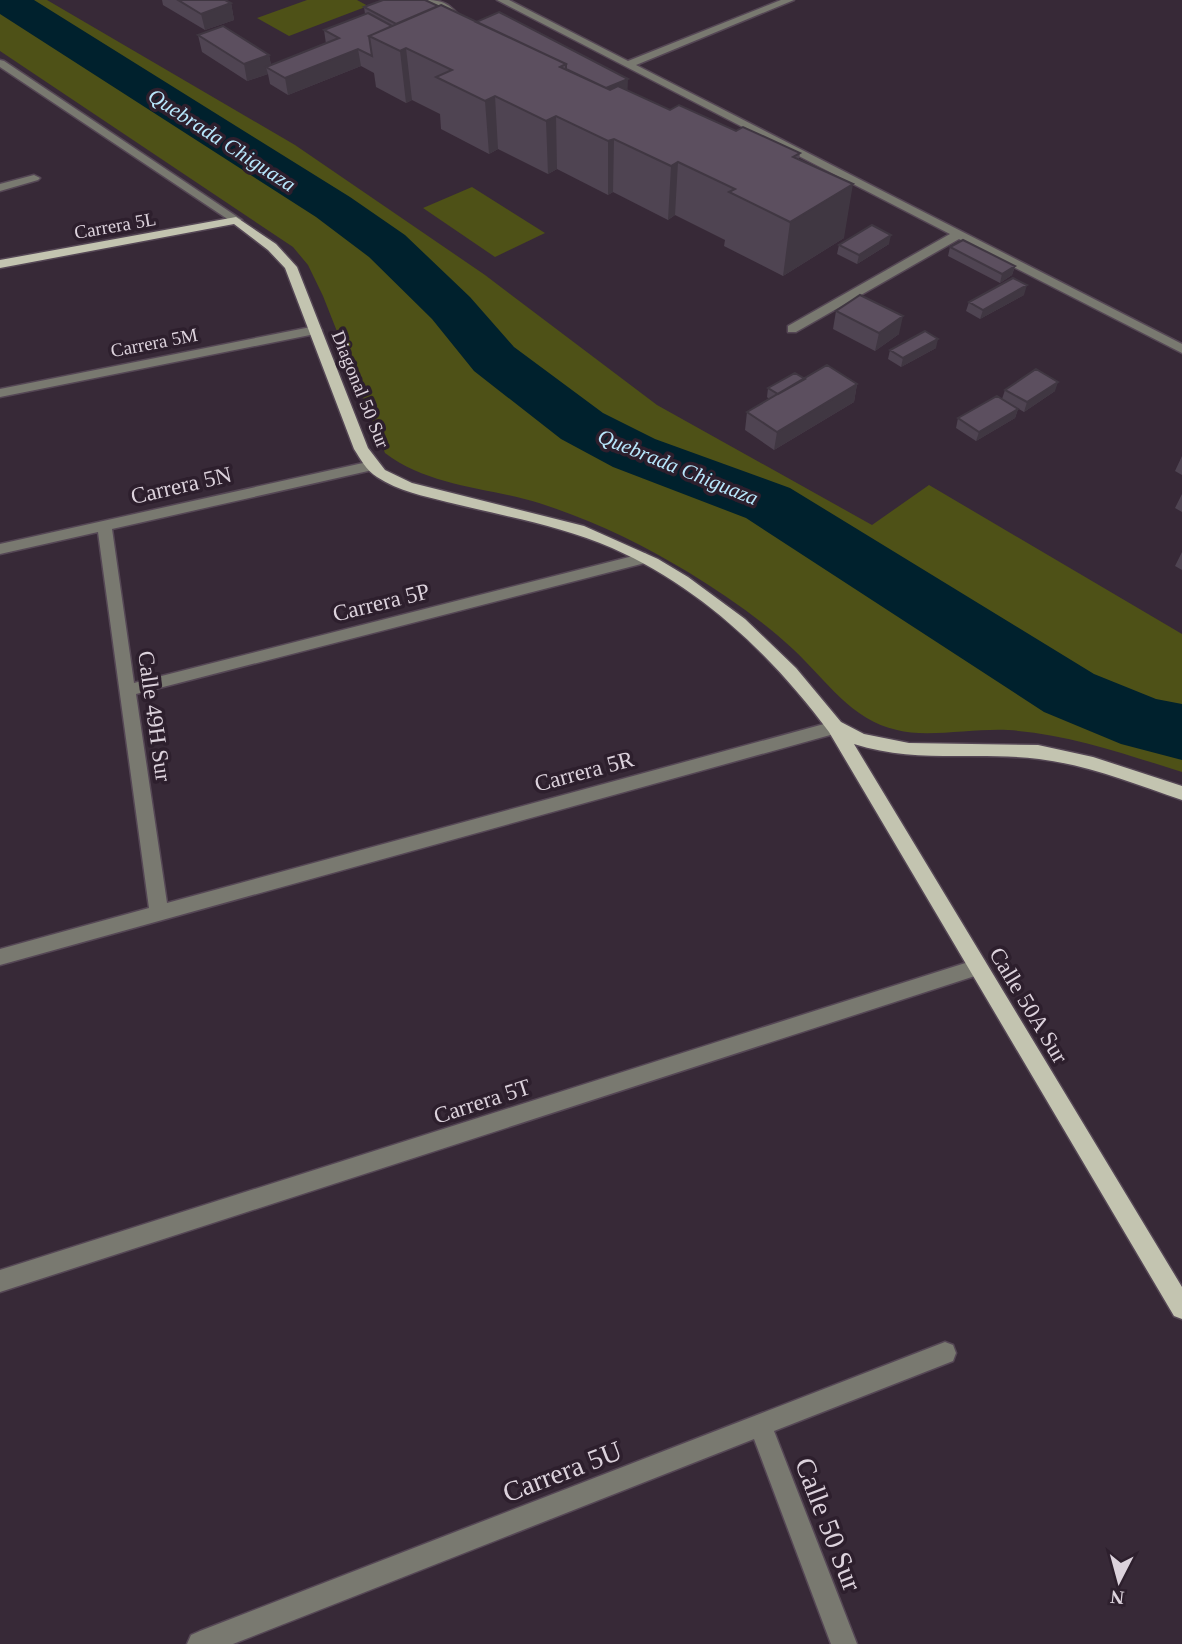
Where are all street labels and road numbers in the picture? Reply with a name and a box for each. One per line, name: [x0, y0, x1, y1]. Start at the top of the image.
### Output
street label: Carrera 5L: [72, 208, 158, 243]
street label: Carrera 5M: [109, 324, 199, 361]
street label: Diagonal 50 Sur: [327, 328, 394, 451]
street label: Carrera 5N: [128, 462, 234, 509]
street label: Carrera 5P: [330, 578, 432, 627]
street label: Calle 49H Sur: [133, 649, 176, 783]
street label: Carrera 5R: [532, 746, 637, 797]
street label: Calle 50A Sur: [984, 943, 1073, 1068]
street label: Carrera 5T: [431, 1074, 534, 1129]
street label: Carrera 5U: [498, 1435, 626, 1508]
street label: Calle 50 Sur: [789, 1453, 868, 1596]

